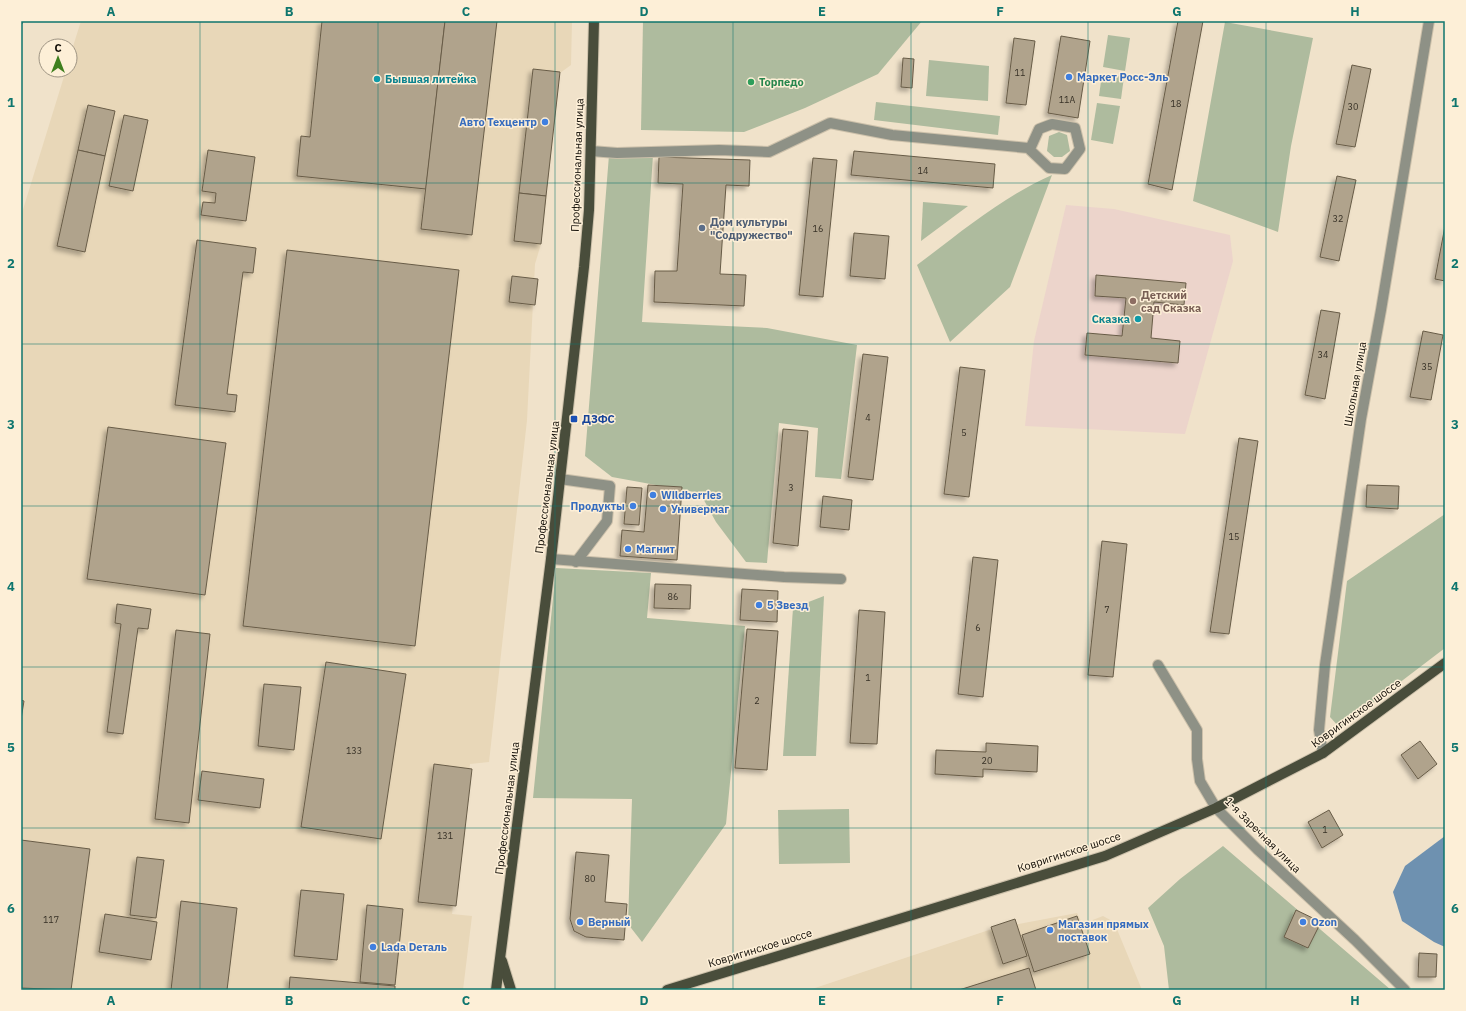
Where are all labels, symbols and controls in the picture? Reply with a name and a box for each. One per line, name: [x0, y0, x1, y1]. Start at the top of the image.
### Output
text: A: [107, 3, 116, 20]
text: B: [285, 3, 294, 20]
text: C: [462, 3, 471, 20]
text: D: [639, 3, 649, 20]
text: E: [818, 3, 826, 20]
text: F: [996, 3, 1004, 20]
text: G: [1172, 3, 1182, 20]
text: H: [1350, 3, 1360, 20]
north arrow: [38, 38, 78, 78]
text: С: [54, 41, 62, 55]
house number: 11: [1015, 67, 1025, 78]
place label: Маркет Росс-Эль: [1077, 70, 1168, 84]
place label: Бывшая литейка: [385, 72, 476, 86]
marker: Маркет Росс-Эль: [1064, 72, 1074, 82]
marker: Бывшая литейка: [372, 74, 382, 84]
place label: Торпедо: [759, 75, 804, 89]
marker: Торпедо: [746, 77, 756, 87]
text: 1: [7, 94, 15, 111]
house number: 11А: [1059, 94, 1076, 105]
text: 1: [1451, 94, 1459, 111]
street label: Профессиональная улица: [568, 98, 586, 232]
house number: 18: [1171, 98, 1181, 109]
house number: 30: [1348, 101, 1358, 112]
place label: Авто Техцентр: [459, 115, 537, 129]
marker: Авто Техцентр: [540, 117, 550, 127]
house number: 14: [918, 165, 928, 176]
house number: 32: [1333, 213, 1343, 224]
place label: Дом культуры "Содружество": [710, 215, 793, 242]
marker: Дом культуры "Содружество": [697, 223, 707, 233]
house number: 16: [813, 223, 823, 234]
text: 2: [7, 255, 15, 272]
text: 2: [1451, 255, 1459, 272]
place label: Детский сад Сказка: [1141, 288, 1201, 315]
marker: Детский сад Сказка: [1128, 296, 1138, 306]
place label: Сказка: [1092, 312, 1130, 326]
marker: Сказка: [1133, 314, 1143, 324]
street label: Школьная улица: [1341, 340, 1369, 427]
house number: 34: [1318, 349, 1328, 360]
house number: 35: [1422, 361, 1432, 372]
place label: ДЗФС: [582, 412, 615, 426]
house number: 4: [865, 412, 871, 423]
marker: ДЗФС: [569, 414, 579, 424]
text: 3: [7, 416, 15, 433]
text: 3: [1451, 416, 1459, 433]
street label: Профессиональная улица: [532, 420, 562, 554]
house number: 5: [961, 427, 967, 438]
house number: 3: [788, 482, 794, 493]
place label: Wildberries: [661, 488, 722, 502]
marker: Wildberries: [648, 490, 658, 500]
place label: Продукты: [571, 499, 625, 513]
marker: Продукты: [628, 501, 638, 511]
place label: Универмаг: [671, 502, 729, 516]
marker: Универмаг: [658, 504, 668, 514]
house number: 15: [1229, 531, 1239, 542]
place label: Магнит: [636, 542, 676, 556]
marker: Магнит: [623, 544, 633, 554]
text: 4: [7, 578, 15, 595]
text: 4: [1451, 578, 1459, 595]
house number: 86: [668, 591, 678, 602]
place label: 5 Звезд: [767, 598, 809, 612]
marker: 5 Звезд: [754, 600, 764, 610]
house number: 7: [1104, 604, 1110, 615]
house number: 6: [975, 622, 981, 633]
house number: 1: [865, 672, 871, 683]
street label: Ковригинское шоссе: [1308, 676, 1404, 750]
house number: 2: [754, 695, 760, 706]
text: 5: [7, 739, 15, 756]
text: 5: [1451, 739, 1459, 756]
street label: Профессиональная улица: [492, 741, 522, 875]
house number: 133: [346, 745, 362, 756]
house number: 20: [982, 755, 992, 766]
street label: 1-я Заречная улица: [1222, 794, 1304, 876]
house number: 1: [1322, 824, 1328, 835]
street label: Ковригинское шоссе: [1015, 829, 1123, 875]
house number: 131: [437, 830, 453, 841]
house number: 80: [585, 873, 595, 884]
text: 6: [7, 900, 15, 917]
text: 6: [1451, 900, 1459, 917]
house number: 117: [43, 914, 59, 925]
place label: Верный: [588, 915, 631, 929]
place label: Ozon: [1311, 915, 1337, 929]
marker: Верный: [575, 917, 585, 927]
place label: Магазин прямых поставок: [1058, 917, 1149, 944]
marker: Ozon: [1298, 917, 1308, 927]
marker: Магазин прямых поставок: [1045, 925, 1055, 935]
street label: Ковригинское шоссе: [706, 926, 814, 970]
place label: Lada Dеталь: [381, 940, 447, 954]
marker: Lada Dеталь: [368, 942, 378, 952]
text: A: [107, 992, 116, 1009]
text: B: [285, 992, 294, 1009]
text: C: [462, 992, 471, 1009]
text: D: [639, 992, 649, 1009]
text: E: [818, 992, 826, 1009]
text: F: [996, 992, 1004, 1009]
text: G: [1172, 992, 1182, 1009]
text: H: [1350, 992, 1360, 1009]

